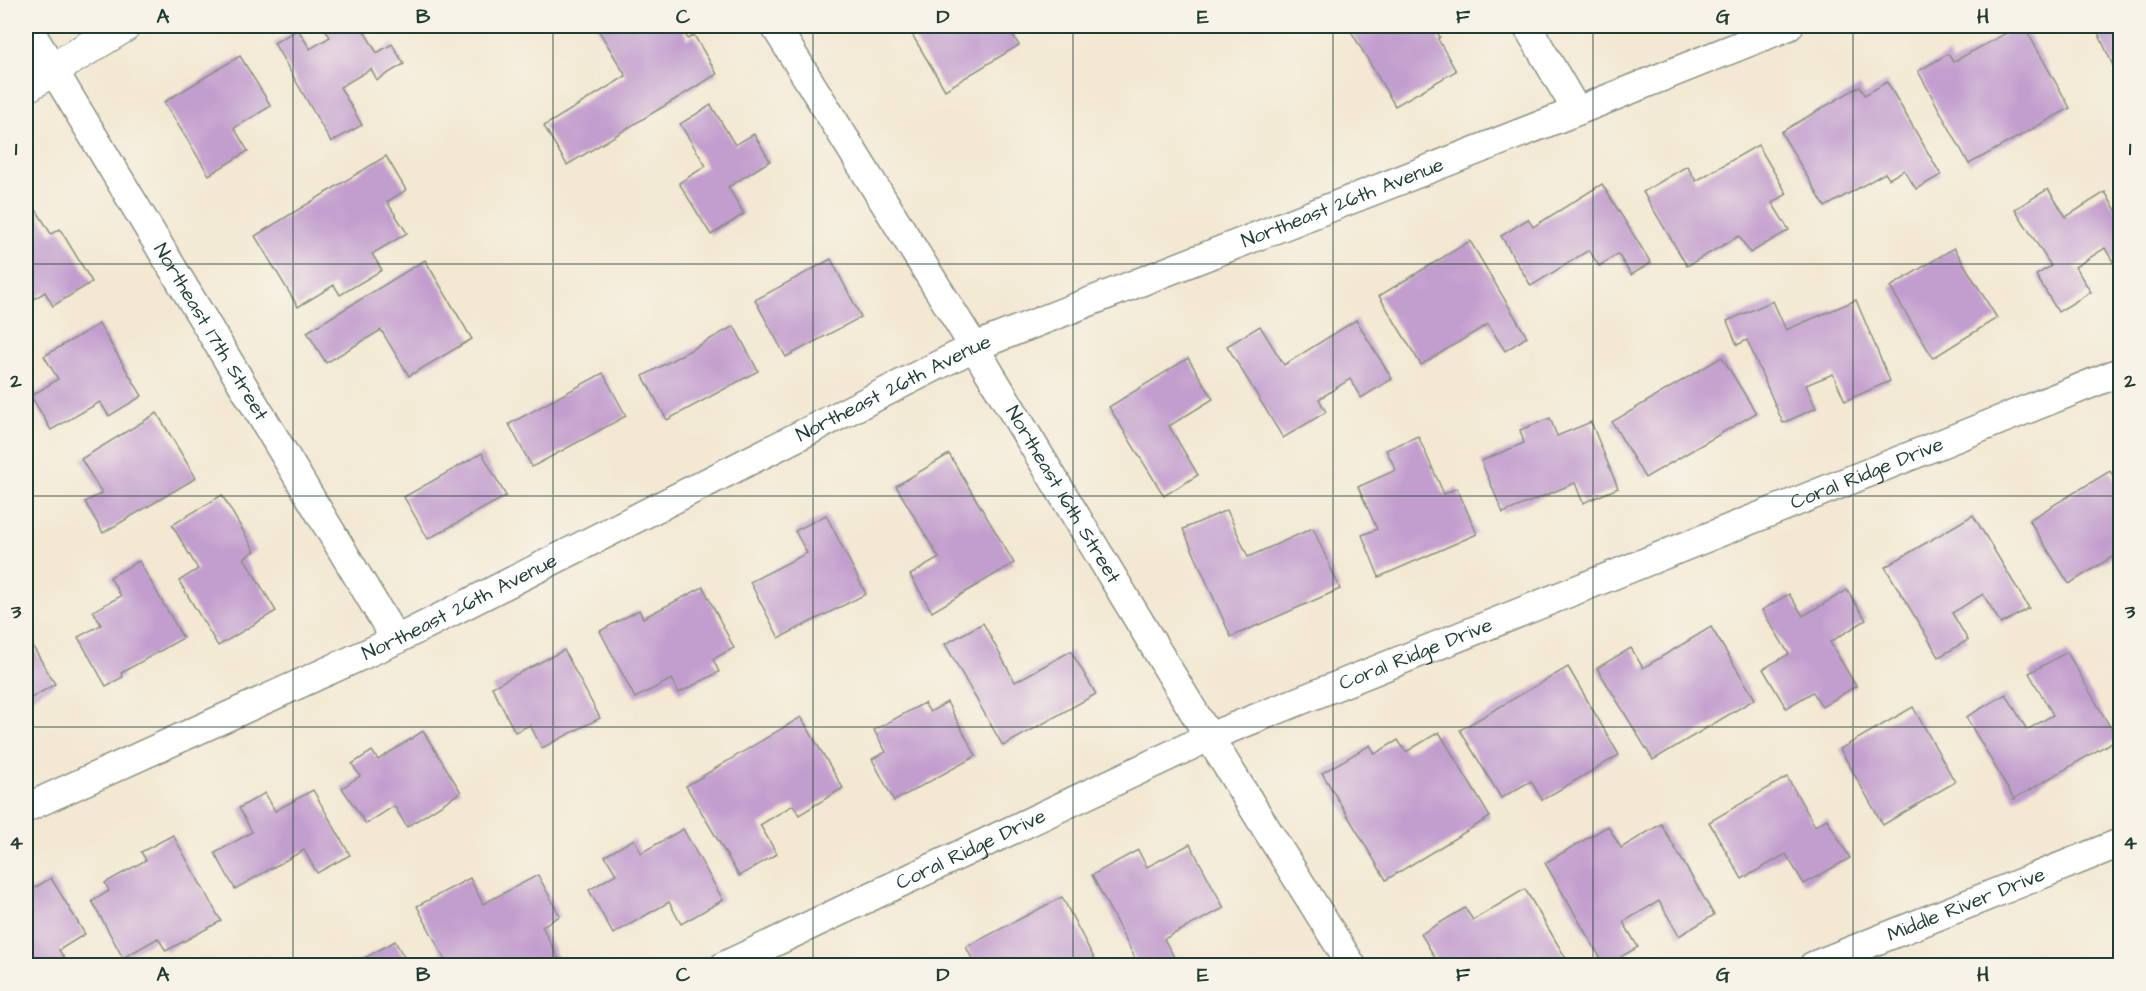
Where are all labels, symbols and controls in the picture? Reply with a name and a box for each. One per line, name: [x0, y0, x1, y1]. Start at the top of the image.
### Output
text: A: [157, 3, 170, 31]
text: B: [416, 3, 431, 31]
text: C: [676, 3, 691, 31]
text: D: [937, 3, 950, 31]
text: E: [1197, 3, 1209, 31]
text: F: [1456, 3, 1471, 31]
text: G: [1716, 3, 1730, 31]
text: H: [1977, 3, 1989, 31]
text: 1: [15, 135, 18, 163]
text: 1: [2129, 135, 2132, 163]
street label: Northeast 26th Avenue: [1237, 151, 1448, 255]
street label: Northeast 17th Street: [147, 238, 275, 426]
street label: Northeast 26th Avenue: [791, 328, 995, 449]
text: 2: [9, 367, 22, 395]
text: 2: [2123, 367, 2136, 395]
street label: Northeast 16th Street: [999, 400, 1127, 589]
street label: Coral Ridge Drive: [1786, 430, 1948, 517]
street label: Northeast 26th Avenue: [358, 546, 562, 668]
text: 3: [10, 598, 22, 626]
text: 3: [2124, 598, 2136, 626]
street label: Coral Ridge Drive: [1335, 611, 1497, 697]
street label: Coral Ridge Drive: [891, 802, 1051, 897]
text: 4: [9, 829, 23, 857]
text: 4: [2123, 829, 2137, 857]
street label: Middle River Drive: [1883, 860, 2049, 949]
text: A: [157, 961, 170, 989]
text: B: [416, 961, 431, 989]
text: C: [676, 961, 691, 989]
text: D: [937, 961, 950, 989]
text: E: [1197, 961, 1209, 989]
text: F: [1456, 961, 1471, 989]
text: G: [1716, 961, 1730, 989]
text: H: [1977, 961, 1989, 989]

